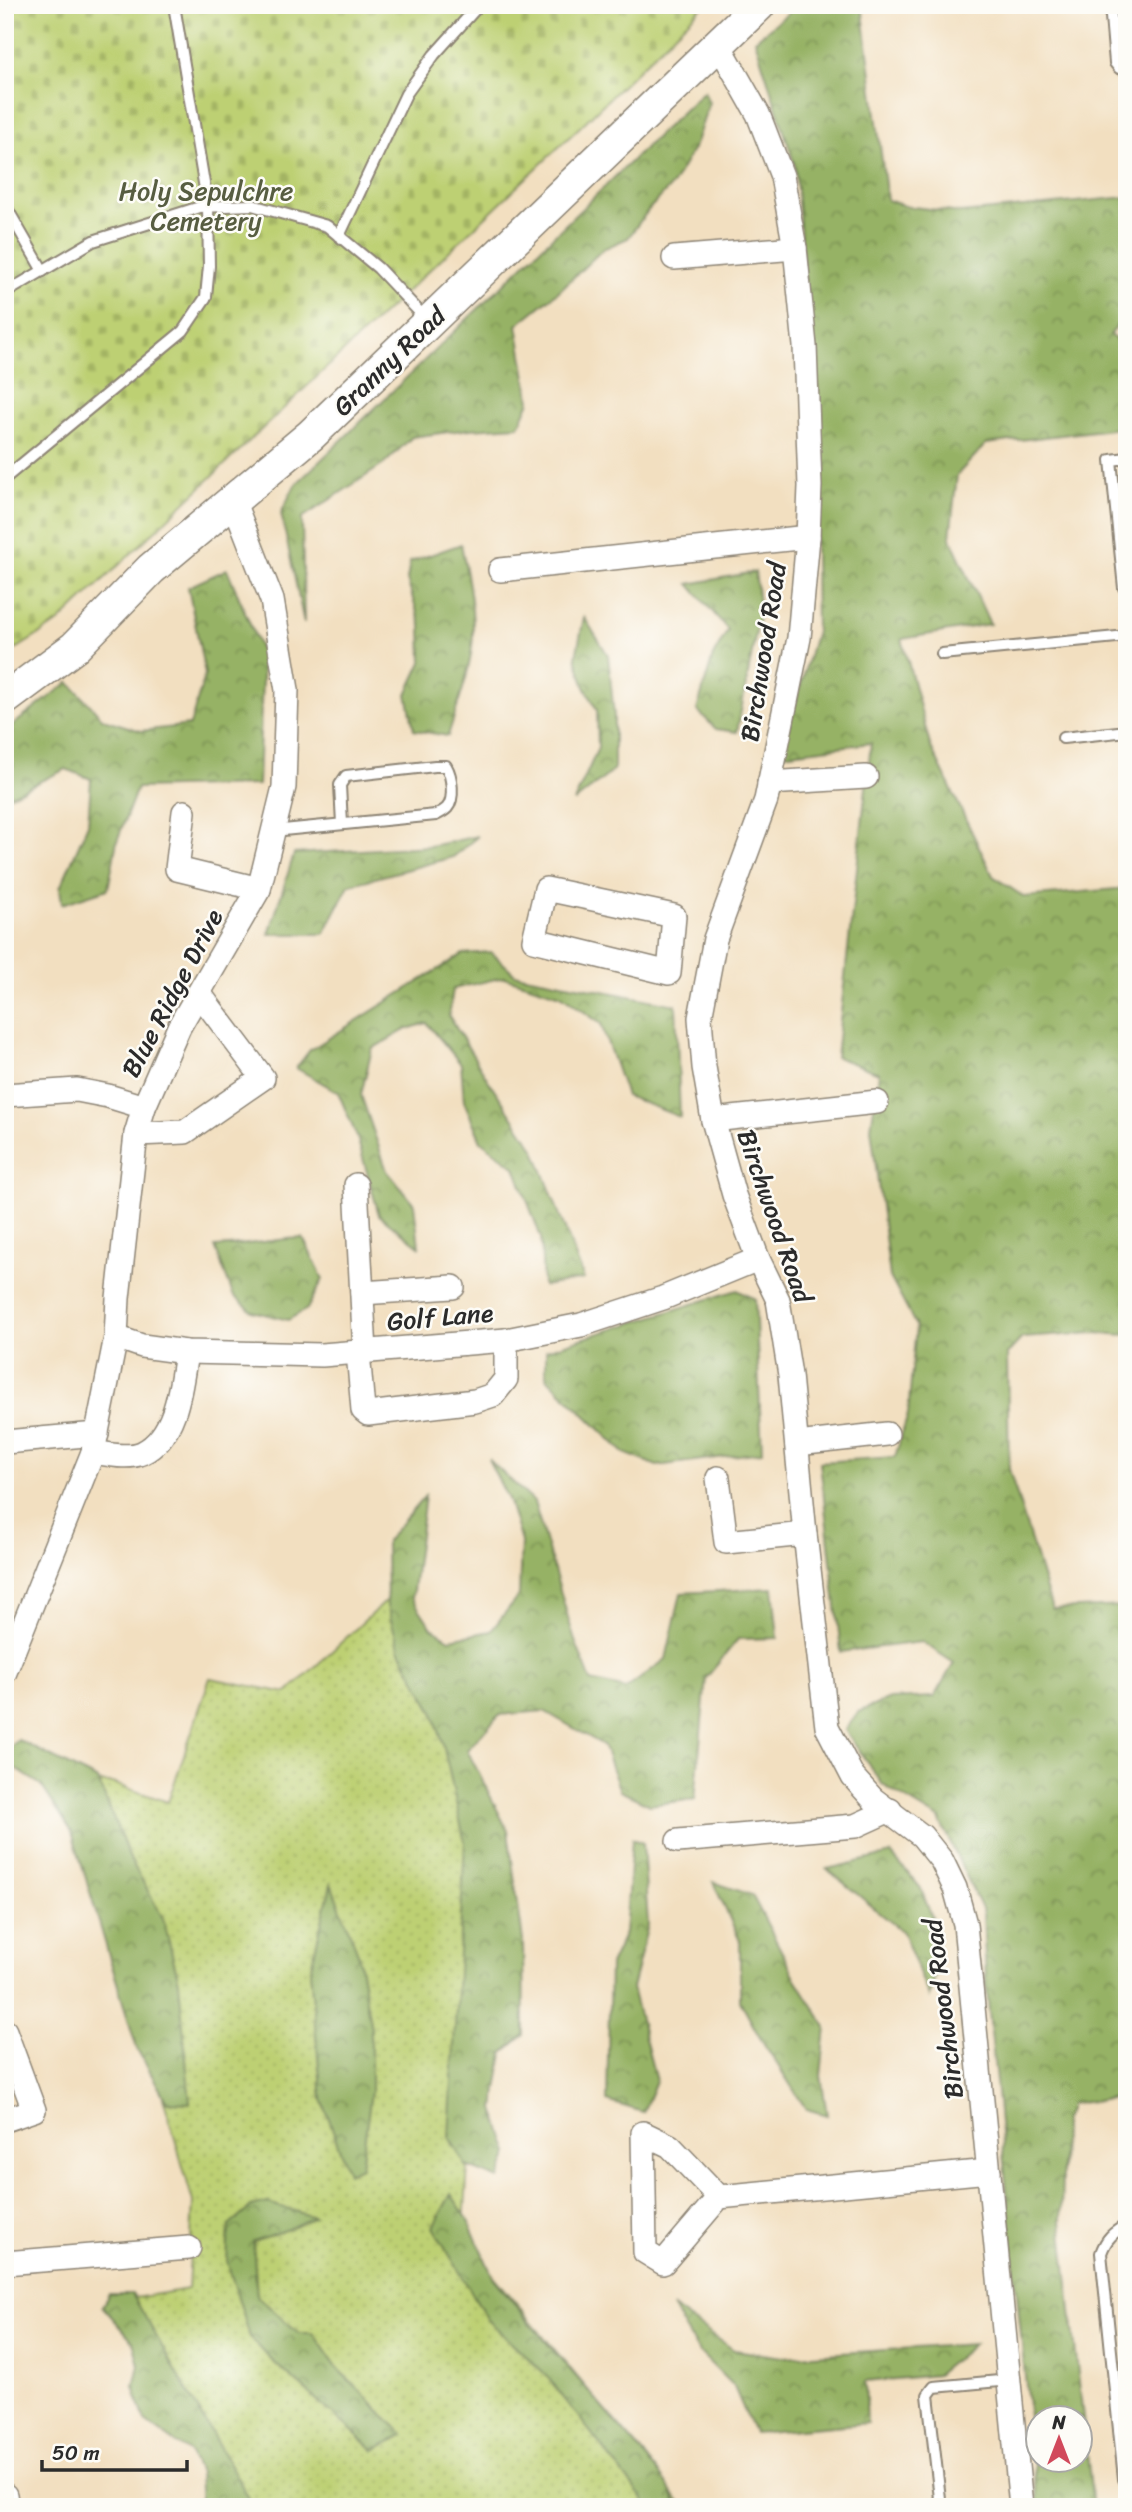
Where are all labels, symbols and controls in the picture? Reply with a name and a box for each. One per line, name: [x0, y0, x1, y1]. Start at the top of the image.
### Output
park label: Holy Sepulchre Cemetery: [119, 168, 293, 244]
street label: Granny Road: [321, 293, 458, 428]
street label: Birchwood Road: [726, 557, 800, 745]
street label: Blue Ridge Drive: [108, 900, 236, 1086]
street label: Birchwood Road: [724, 1123, 827, 1311]
street label: Golf Lane: [385, 1289, 496, 1345]
street label: Birchwood Road: [909, 1914, 977, 2102]
north arrow: [1024, 2404, 1094, 2474]
text: N: [1051, 2406, 1066, 2439]
scale bar: [42, 2428, 187, 2472]
text: 50 m: [52, 2434, 100, 2472]

